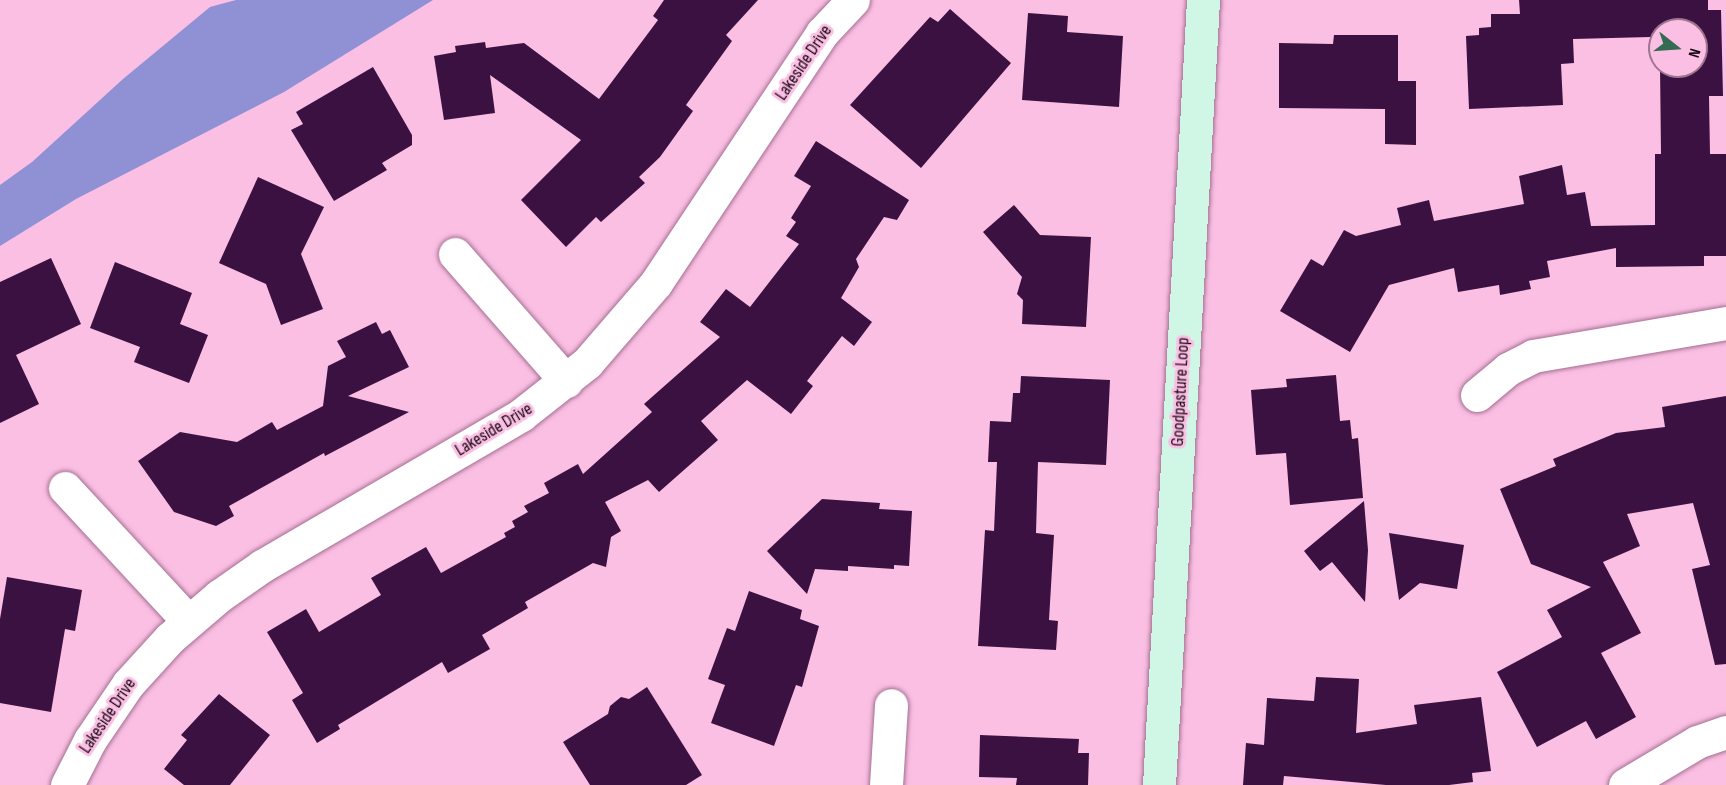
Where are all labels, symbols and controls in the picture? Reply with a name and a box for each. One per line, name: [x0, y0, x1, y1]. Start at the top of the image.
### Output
north arrow: [1648, 18, 1708, 78]
street label: Lakeside Drive: [771, 21, 837, 105]
text: N: [1683, 46, 1704, 60]
street label: Goodpasture Loop: [1167, 337, 1195, 447]
street label: Lakeside Drive: [451, 399, 537, 461]
street label: Lakeside Drive: [75, 674, 141, 758]

